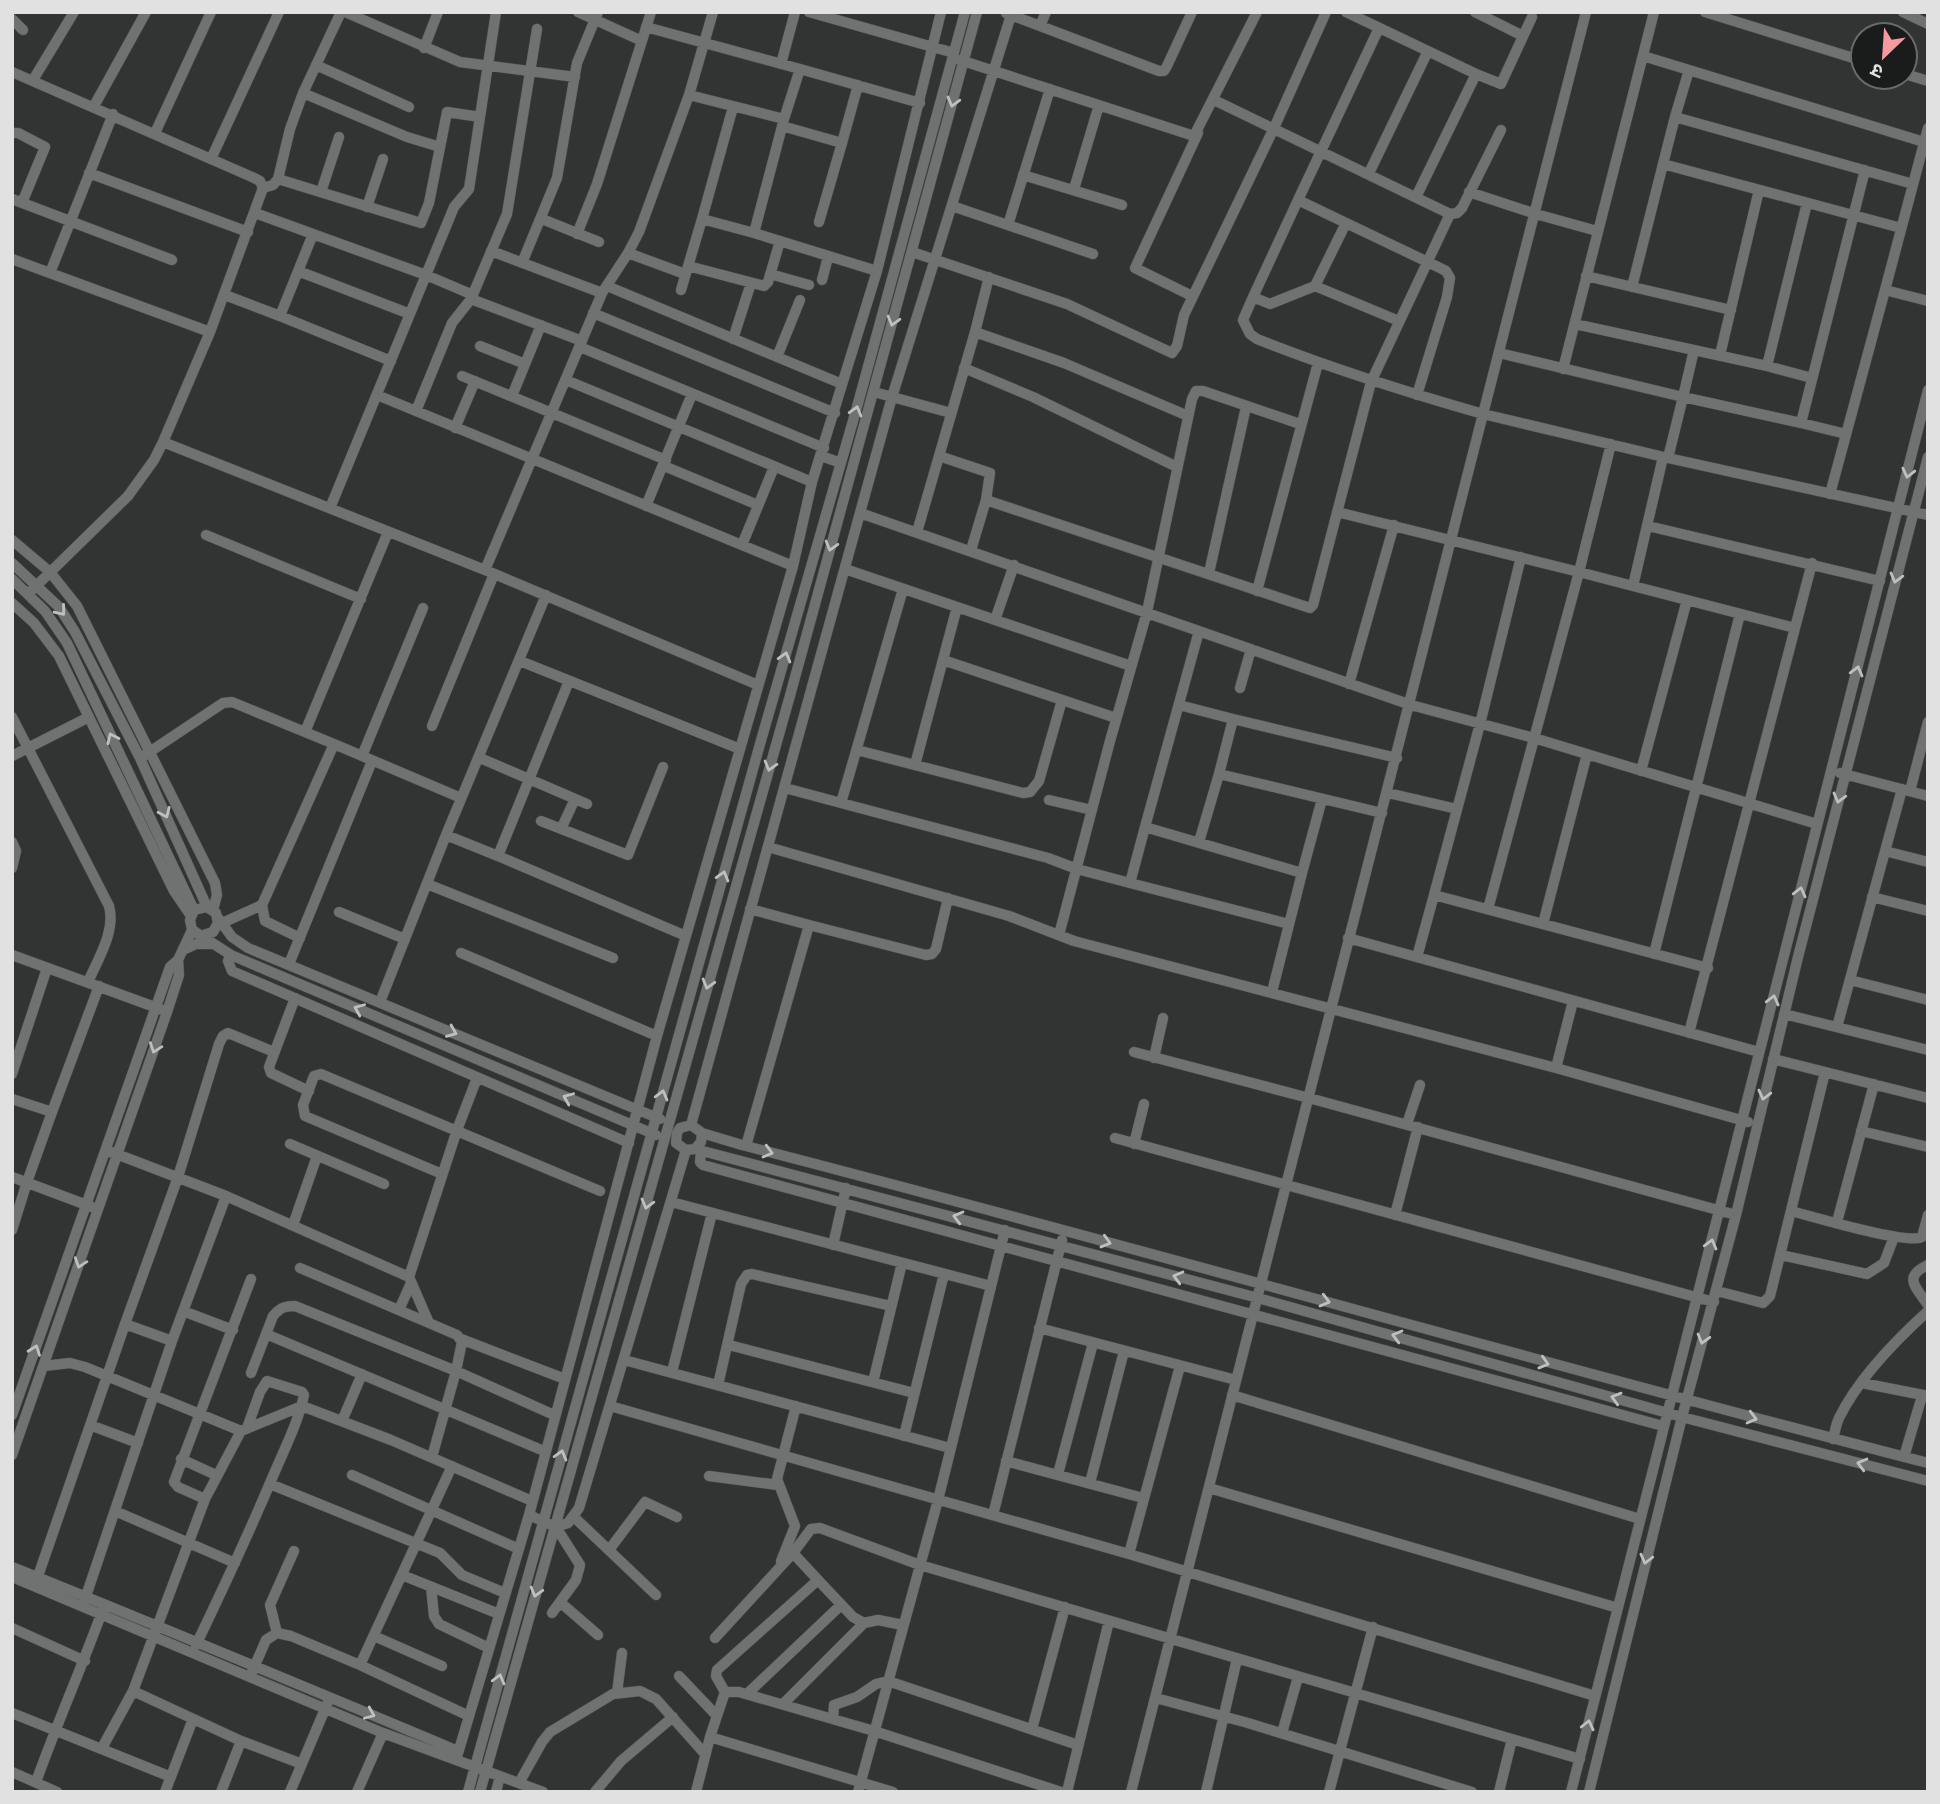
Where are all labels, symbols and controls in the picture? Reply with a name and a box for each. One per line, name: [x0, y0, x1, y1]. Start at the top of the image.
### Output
north arrow: [1849, 21, 1919, 91]
text: उ: [1865, 57, 1887, 86]
one-way arrow: [947, 96, 961, 108]
one-way arrow: [887, 315, 901, 327]
one-way arrow: [847, 406, 862, 418]
one-way arrow: [1901, 467, 1916, 479]
one-way arrow: [825, 540, 839, 552]
one-way arrow: [1890, 572, 1904, 584]
one-way arrow: [53, 603, 65, 616]
one-way arrow: [777, 651, 792, 663]
one-way arrow: [1849, 666, 1863, 678]
one-way arrow: [106, 733, 120, 745]
one-way arrow: [763, 759, 778, 771]
one-way arrow: [1833, 792, 1847, 804]
one-way arrow: [157, 806, 171, 818]
one-way arrow: [715, 870, 730, 882]
one-way arrow: [1792, 886, 1806, 898]
one-way arrow: [701, 978, 716, 990]
one-way arrow: [1765, 994, 1779, 1006]
one-way arrow: [354, 1003, 366, 1017]
one-way arrow: [446, 1024, 458, 1038]
one-way arrow: [149, 1042, 163, 1054]
one-way arrow: [1758, 1088, 1772, 1100]
one-way arrow: [654, 1089, 668, 1101]
one-way arrow: [563, 1092, 575, 1106]
one-way arrow: [761, 1143, 773, 1158]
one-way arrow: [641, 1197, 655, 1209]
one-way arrow: [952, 1211, 964, 1226]
one-way arrow: [1099, 1234, 1111, 1249]
one-way arrow: [1703, 1238, 1717, 1250]
one-way arrow: [74, 1257, 88, 1269]
one-way arrow: [1172, 1270, 1184, 1285]
one-way arrow: [1319, 1293, 1331, 1308]
one-way arrow: [1391, 1330, 1403, 1345]
one-way arrow: [1697, 1333, 1712, 1345]
one-way arrow: [27, 1345, 41, 1357]
one-way arrow: [1538, 1354, 1550, 1369]
one-way arrow: [1611, 1391, 1623, 1406]
one-way arrow: [1746, 1410, 1758, 1424]
one-way arrow: [553, 1450, 568, 1462]
one-way arrow: [1856, 1458, 1868, 1472]
one-way arrow: [1640, 1553, 1654, 1565]
one-way arrow: [529, 1586, 544, 1598]
one-way arrow: [491, 1673, 505, 1685]
one-way arrow: [363, 1706, 375, 1720]
one-way arrow: [1579, 1720, 1594, 1732]

